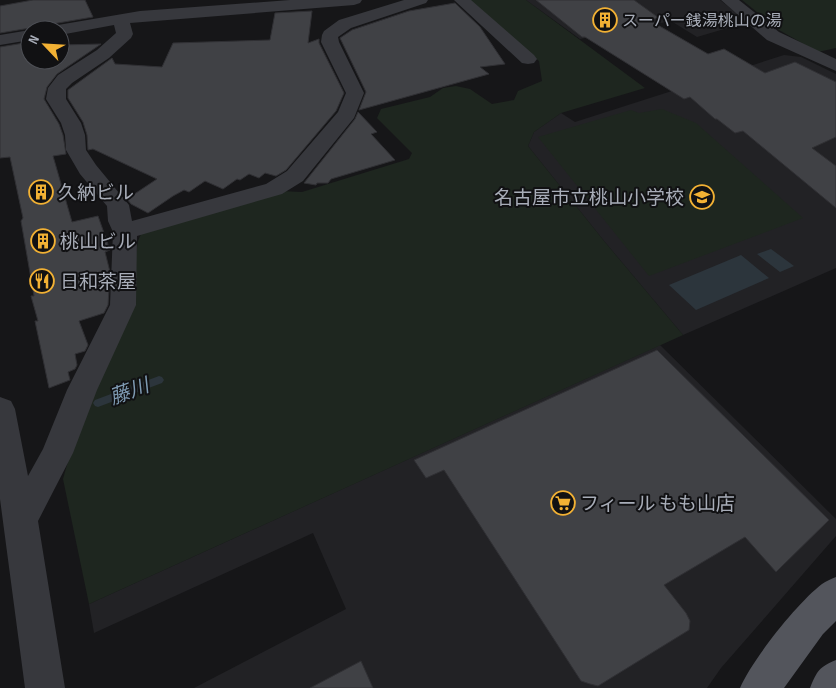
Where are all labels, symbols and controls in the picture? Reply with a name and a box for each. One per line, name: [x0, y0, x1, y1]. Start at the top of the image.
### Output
building icon: スーパー銭湯桃山の湯: [592, 7, 618, 33]
place label: スーパー銭湯桃山の湯: [622, 12, 782, 31]
north arrow: [20, 20, 70, 70]
text: N: [24, 33, 43, 47]
building icon: 久納ビル: [28, 179, 54, 205]
place label: 久納ビル: [58, 182, 134, 205]
school or university icon: 名古屋市立桃山小学校: [689, 184, 715, 210]
place label: 名古屋市立桃山小学校: [494, 187, 684, 210]
building icon: 桃山ビル: [30, 228, 56, 254]
place label: 桃山ビル: [60, 231, 136, 254]
restaurant icon: 日和茶屋: [29, 268, 55, 294]
place label: 日和茶屋: [60, 271, 136, 294]
water label: 藤川: [106, 373, 154, 410]
supermarket icon: フィール もも山店: [550, 490, 576, 516]
place label: フィール もも山店: [580, 493, 735, 516]

